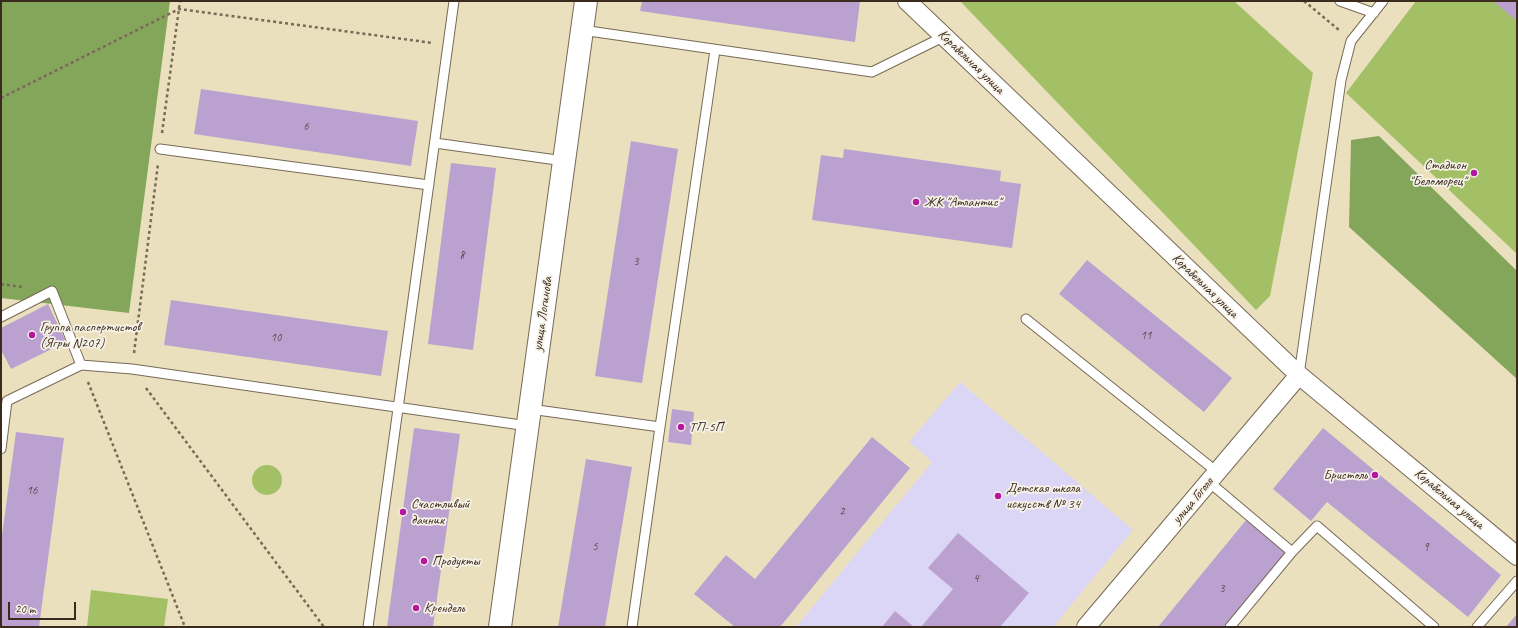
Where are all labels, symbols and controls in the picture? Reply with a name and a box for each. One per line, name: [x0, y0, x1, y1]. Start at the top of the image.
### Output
street label: Корабельная улица: [934, 26, 1008, 98]
house number: 6: [303, 120, 309, 134]
place label: Стадион "Беломорец": [1409, 157, 1466, 190]
marker: Стадион "Беломорец": [1469, 168, 1479, 178]
place label: ЖК "Атлантис": [924, 194, 1001, 210]
marker: ЖК "Атлантис": [911, 197, 921, 207]
house number: 8: [459, 249, 465, 263]
street label: Корабельная улица: [1168, 250, 1242, 322]
house number: 3: [633, 255, 639, 269]
street label: улица Логинова: [529, 276, 557, 352]
place label: Группа паспортистов (Ягры N207): [40, 319, 140, 352]
house number: 11: [1141, 329, 1151, 343]
marker: Группа паспортистов (Ягры N207): [27, 330, 37, 340]
house number: 10: [271, 331, 281, 345]
place label: ТП-5П: [689, 419, 723, 435]
marker: ТП-5П: [676, 422, 686, 432]
street label: Корабельная улица: [1411, 465, 1487, 533]
place label: Бристоль: [1323, 467, 1367, 483]
marker: Бристоль: [1370, 470, 1380, 480]
street label: улица Гоголя: [1169, 474, 1217, 528]
place label: Детская школа искусств № 34: [1006, 480, 1080, 512]
house number: 16: [27, 484, 37, 498]
marker: Детская школа искусств № 34: [993, 491, 1003, 501]
place label: Счастливый дачник: [411, 496, 470, 528]
house number: 2: [839, 505, 845, 519]
marker: Счастливый дачник: [398, 507, 408, 517]
house number: 5: [592, 540, 598, 554]
house number: 9: [1423, 541, 1429, 555]
place label: Продукты: [432, 553, 480, 569]
marker: Продукты: [419, 556, 429, 566]
house number: 4: [973, 572, 979, 586]
house number: 3: [1219, 582, 1225, 596]
scale bar: [10, 594, 78, 620]
place label: Крендель: [424, 600, 464, 616]
text: 20 m: [15, 601, 35, 617]
marker: Крендель: [411, 603, 421, 613]

